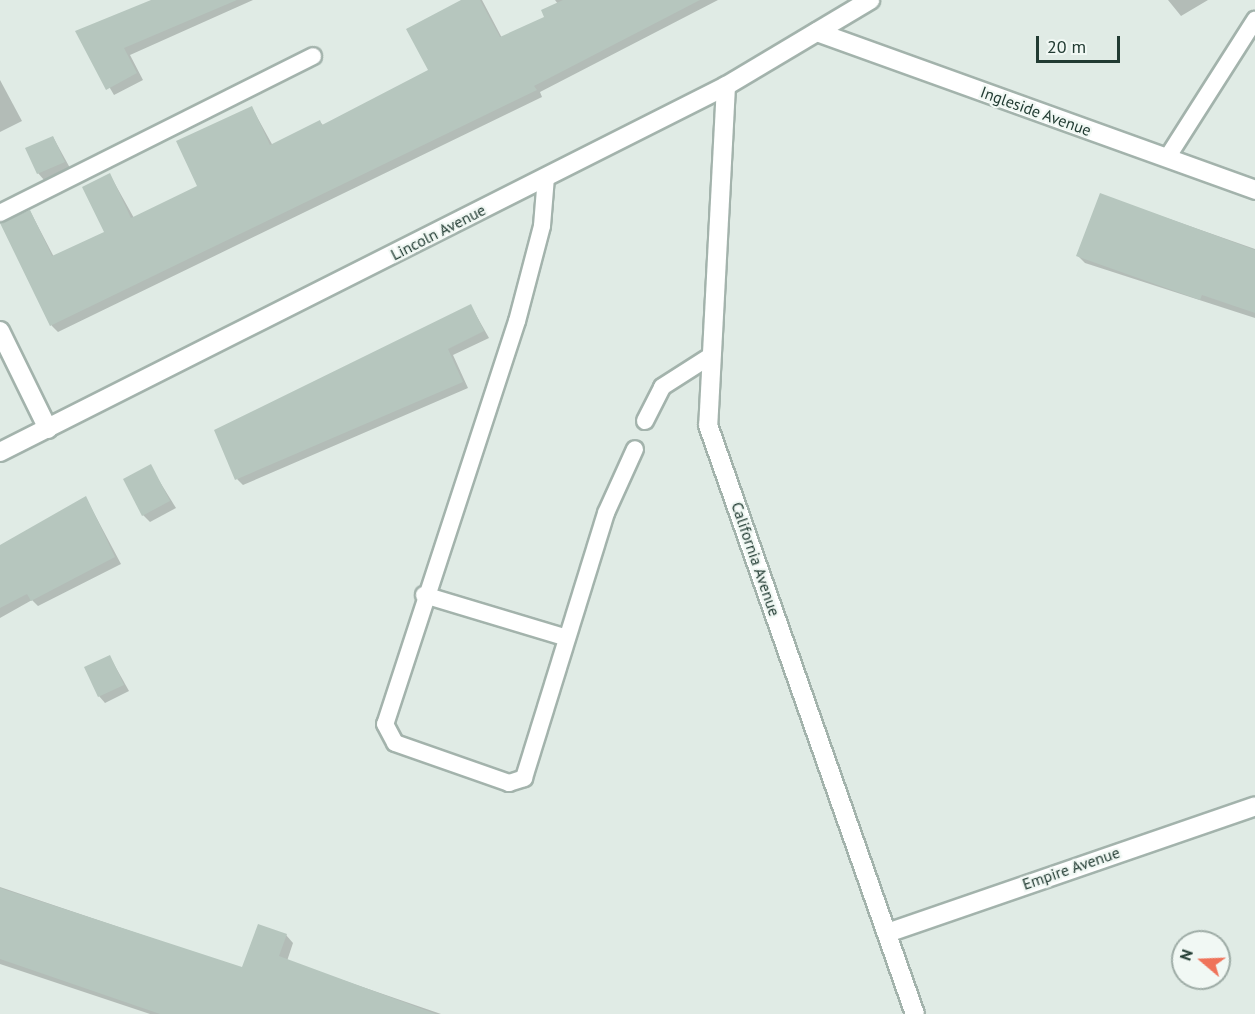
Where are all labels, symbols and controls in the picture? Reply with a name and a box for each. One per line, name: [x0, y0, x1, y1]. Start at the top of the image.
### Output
scale bar: [1039, 24, 1123, 62]
text: 20 m: [1047, 35, 1086, 58]
street label: Ingleside Avenue: [978, 82, 1094, 140]
street label: Lincoln Avenue: [387, 200, 489, 264]
street label: California Avenue: [727, 499, 785, 619]
street label: Empire Avenue: [1020, 842, 1122, 894]
north arrow: [1171, 930, 1231, 990]
text: N: [1175, 947, 1197, 963]

